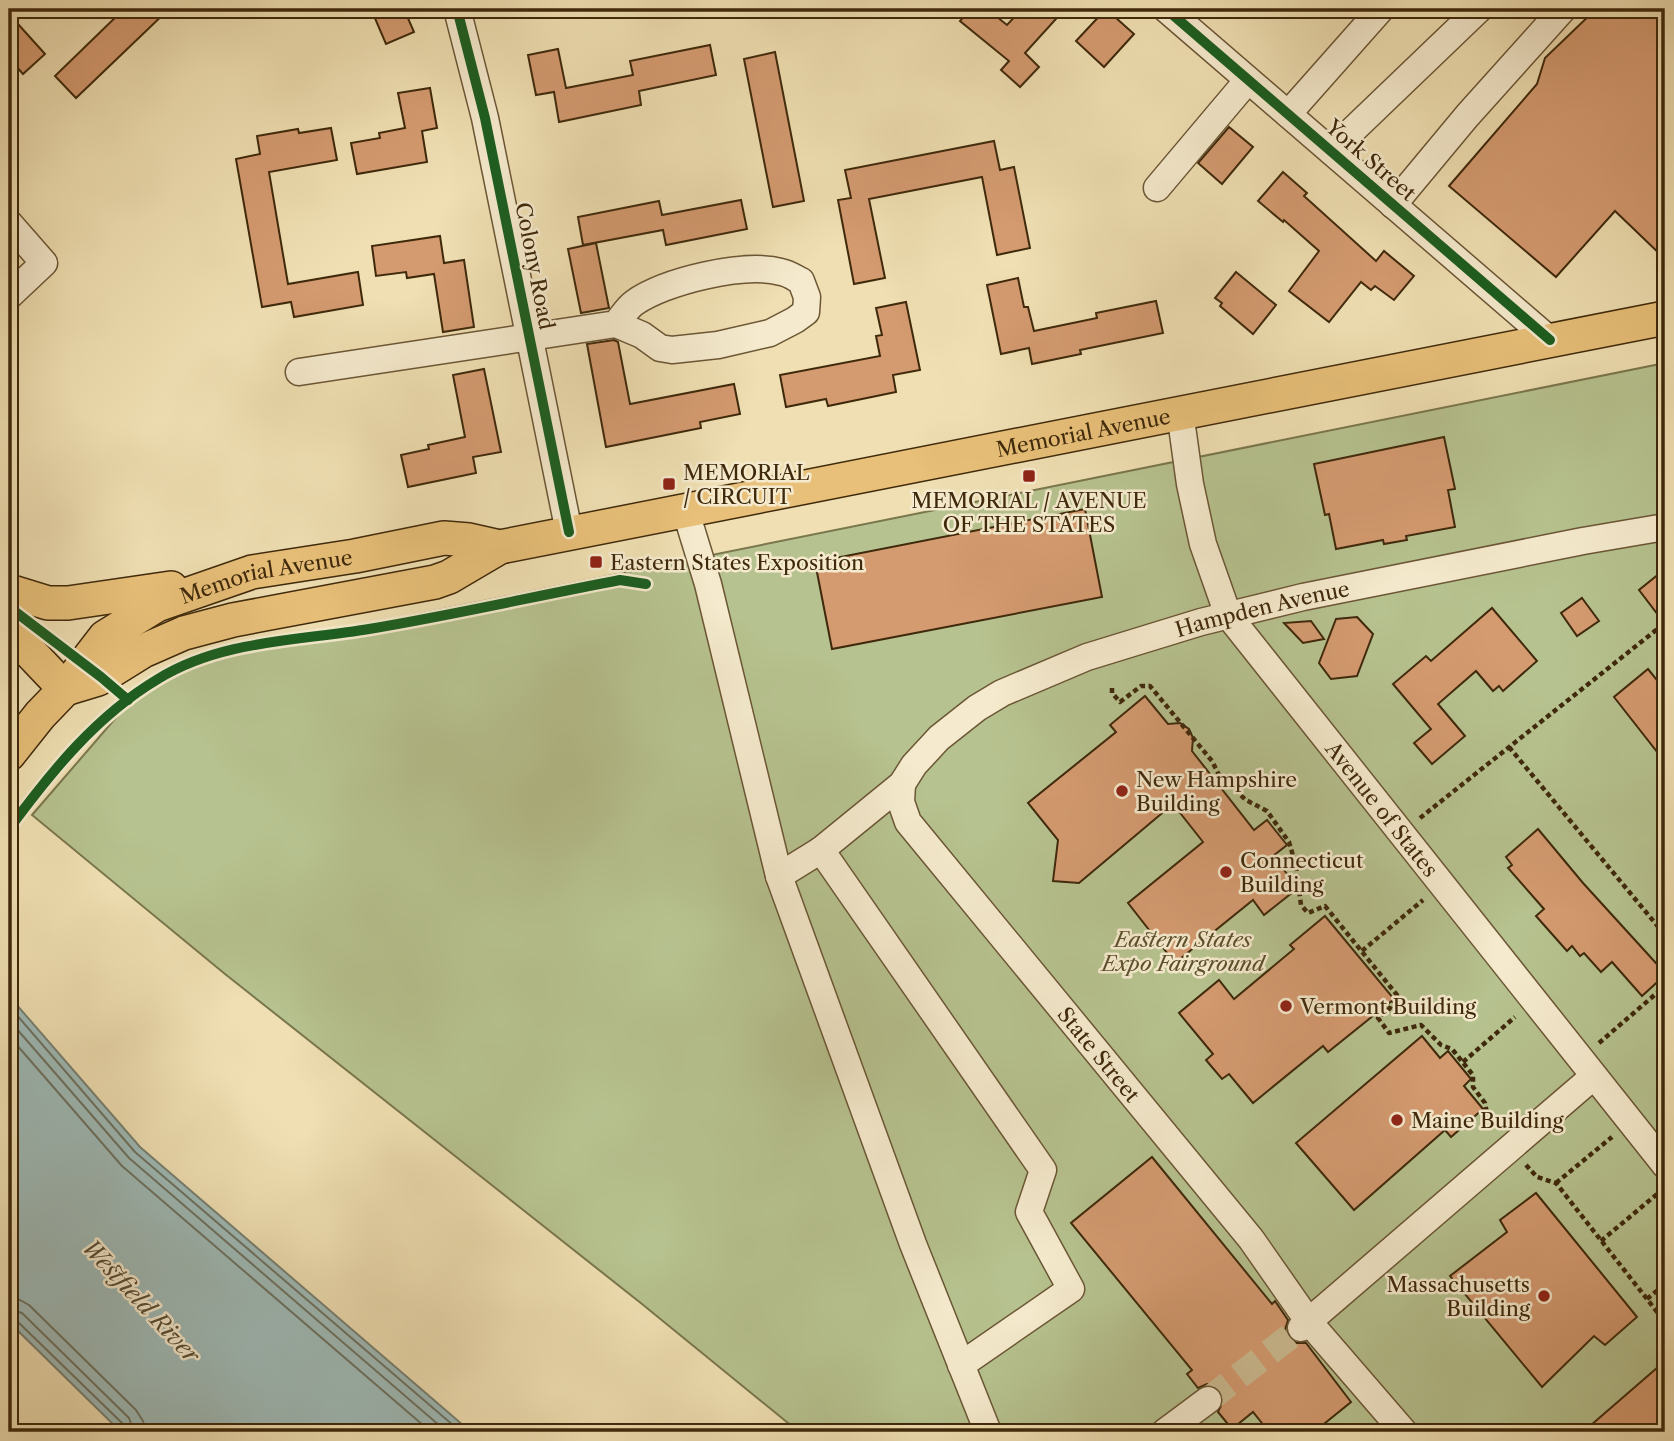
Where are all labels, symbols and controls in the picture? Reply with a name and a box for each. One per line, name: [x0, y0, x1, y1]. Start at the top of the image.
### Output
street label: York Street: [1320, 113, 1422, 206]
street label: Colony Road: [510, 200, 560, 332]
street label: Memorial Avenue: [994, 403, 1173, 462]
place label: MEMORIAL / CIRCUIT: [683, 460, 810, 509]
marker: MEMORIAL / AVENUE OF THE STATES: [1021, 468, 1037, 484]
marker: MEMORIAL / CIRCUIT: [661, 476, 677, 492]
place label: MEMORIAL / AVENUE OF THE STATES: [911, 488, 1147, 537]
street label: Memorial Avenue: [176, 544, 354, 609]
place label: Eastern States Exposition: [610, 550, 864, 575]
marker: Eastern States Exposition: [588, 554, 604, 570]
street label: Hampden Avenue: [1172, 576, 1352, 642]
street label: Avenue of States: [1320, 735, 1443, 882]
place label: New Hampshire Building: [1136, 767, 1297, 816]
marker: New Hampshire Building: [1114, 783, 1130, 799]
place label: Connecticut Building: [1240, 848, 1364, 897]
marker: Connecticut Building: [1218, 864, 1234, 880]
park label: Eastern States Expo Fairground: [1100, 927, 1267, 976]
place label: Vermont Building: [1299, 994, 1477, 1019]
marker: Vermont Building: [1278, 998, 1294, 1014]
street label: State Street: [1053, 1002, 1146, 1107]
place label: Maine Building: [1411, 1108, 1565, 1133]
marker: Maine Building: [1389, 1112, 1405, 1128]
water label: Westfield River: [77, 1233, 206, 1370]
place label: Massachusetts Building: [1387, 1272, 1531, 1321]
marker: Massachusetts Building: [1536, 1288, 1552, 1304]

